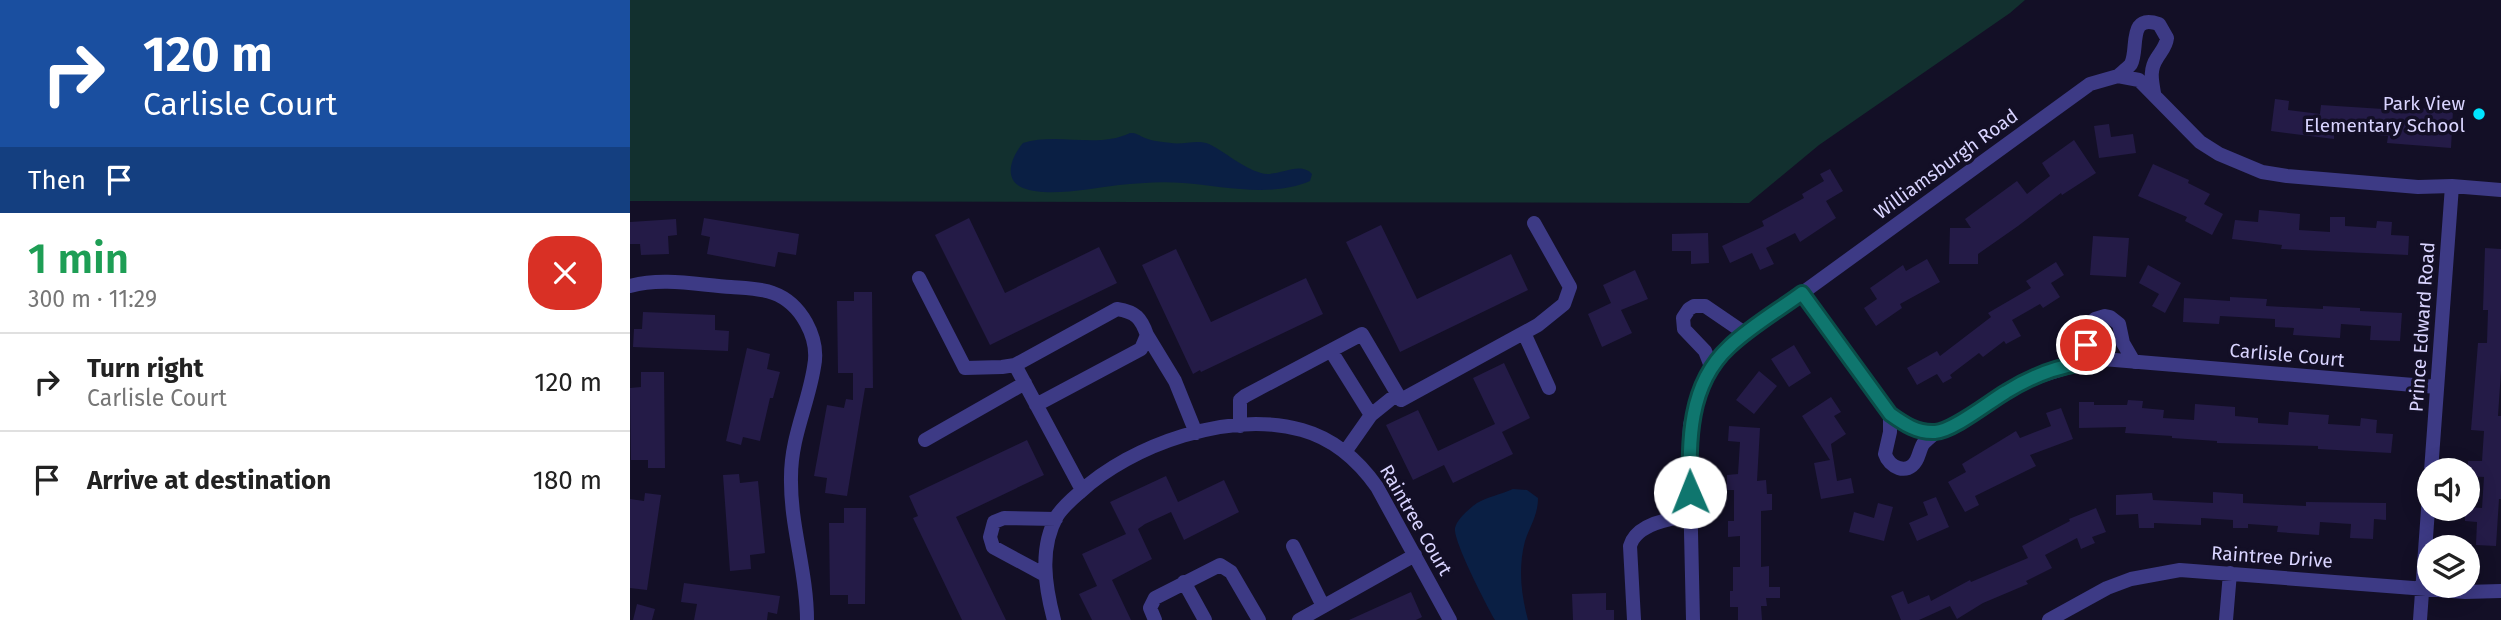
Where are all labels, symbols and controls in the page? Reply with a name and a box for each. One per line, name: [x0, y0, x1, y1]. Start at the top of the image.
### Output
text: 120 m: [143, 25, 273, 84]
icon: right: [28, 28, 119, 119]
text: Carlisle Court: [143, 85, 337, 123]
place label: Park View Elementary School: [2304, 92, 2465, 137]
street label: Williamsburgh Road: [1870, 104, 2022, 224]
marker: Park View Elementary School: [2471, 106, 2487, 122]
icon: arrive: [100, 161, 138, 199]
text: Then: [28, 165, 86, 196]
text: 1 min: [28, 234, 129, 284]
button: close: [528, 236, 602, 310]
street label: Prince Edward Road: [2405, 241, 2439, 413]
text: 300 m · 11:29: [28, 285, 157, 313]
pin: [2056, 315, 2116, 375]
icon: arrive: [2067, 326, 2105, 364]
street label: Carlisle Court: [2229, 339, 2346, 371]
text: Turn right: [87, 353, 204, 384]
icon: right: [28, 363, 66, 401]
text: 120 m: [534, 367, 602, 398]
text: Carlisle Court: [87, 384, 227, 412]
position arrow: [1653, 455, 1727, 529]
map controls: [2417, 458, 2480, 598]
button: sound: [2417, 458, 2480, 521]
icon: arrive: [28, 461, 66, 499]
street label: Raintree Court: [1375, 461, 1457, 580]
text: Arrive at destination: [87, 465, 331, 496]
text: 180 m: [533, 465, 602, 496]
button: layers: [2417, 535, 2480, 598]
street label: Raintree Drive: [2210, 541, 2334, 573]

